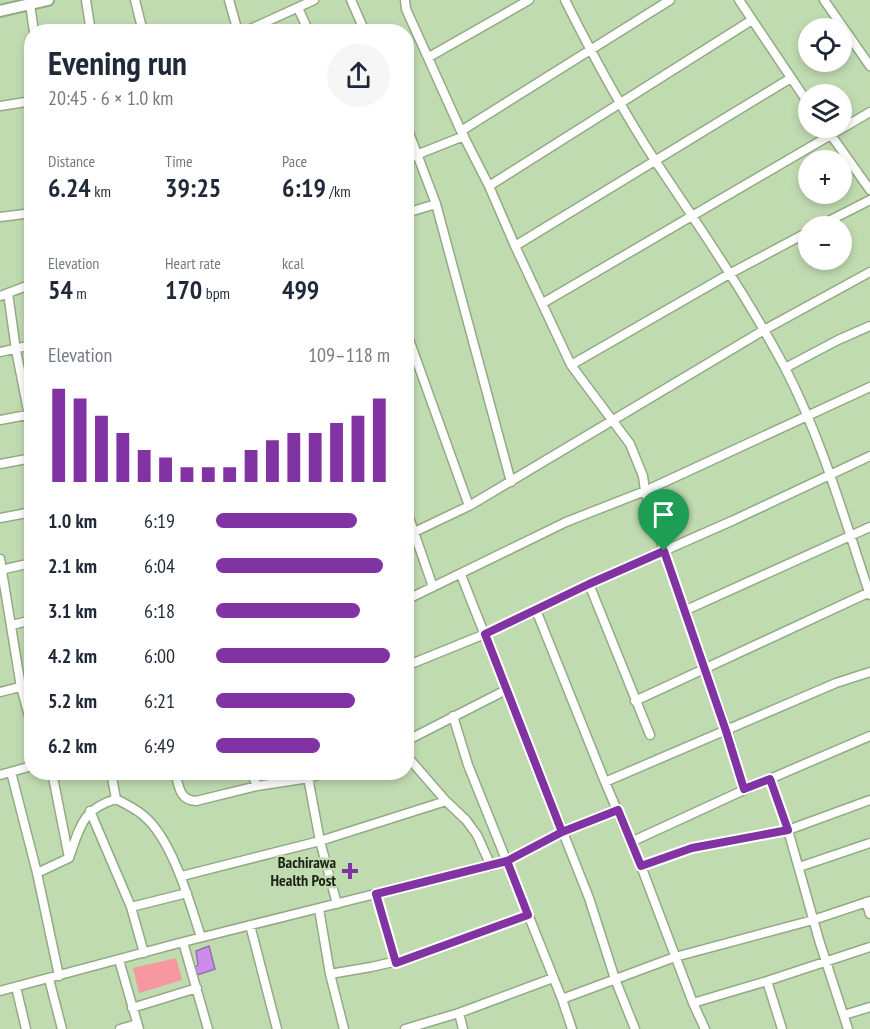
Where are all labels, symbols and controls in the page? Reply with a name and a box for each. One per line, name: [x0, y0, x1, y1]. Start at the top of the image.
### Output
map controls: [798, 18, 852, 270]
button: locate: [798, 18, 852, 72]
text: Evening run: [48, 41, 187, 84]
button: share: [327, 44, 390, 107]
button: layers: [798, 84, 852, 138]
text: 20:45 · 6 × 1.0 km: [48, 85, 173, 111]
button: +: [798, 150, 852, 204]
text: Distance: [48, 151, 95, 171]
text: Time: [165, 151, 193, 171]
text: Pace: [282, 151, 307, 171]
text: 6.24: [48, 171, 91, 204]
text: 39:25: [165, 171, 221, 204]
text: 6:19: [282, 171, 326, 204]
text: km: [91, 181, 111, 201]
text: /km: [326, 181, 351, 201]
button: −: [798, 216, 852, 270]
text: Elevation: [48, 253, 99, 273]
text: Heart rate: [165, 253, 221, 273]
text: kcal: [282, 253, 304, 273]
text: 54: [48, 273, 73, 306]
text: 170: [165, 273, 202, 306]
text: 499: [282, 273, 319, 306]
text: m: [73, 283, 87, 303]
text: bpm: [202, 283, 230, 303]
text: Elevation: [48, 342, 112, 368]
text: 109–118 m: [308, 342, 390, 368]
pin: [638, 489, 689, 551]
icon: arrive: [647, 498, 680, 531]
text: 1.0 km: [48, 508, 97, 534]
text: 6:19: [144, 508, 175, 534]
text: 2.1 km: [48, 553, 97, 579]
text: 6:04: [144, 553, 175, 579]
text: 3.1 km: [48, 598, 97, 624]
text: 6:18: [144, 598, 175, 624]
text: 4.2 km: [48, 643, 97, 669]
text: 6:00: [144, 643, 175, 669]
text: 5.2 km: [48, 688, 97, 714]
text: 6:21: [144, 688, 175, 714]
text: 6.2 km: [48, 733, 97, 759]
text: 6:49: [144, 733, 175, 759]
place label: Bachirawa Health Post: [270, 852, 336, 890]
marker: Bachirawa Health Post: [341, 862, 359, 880]

